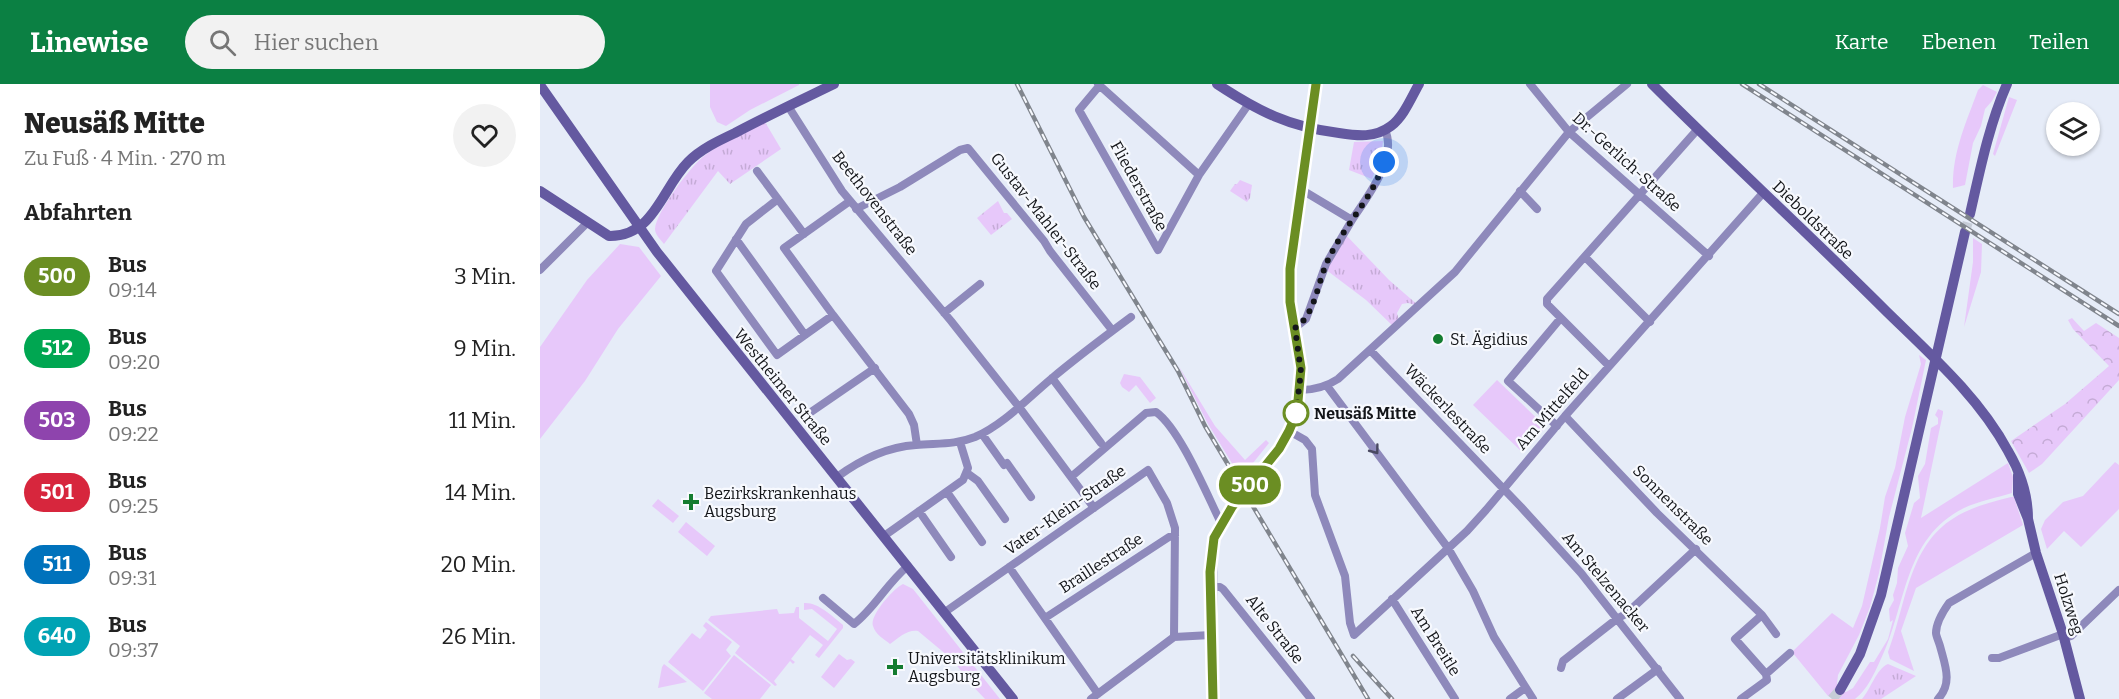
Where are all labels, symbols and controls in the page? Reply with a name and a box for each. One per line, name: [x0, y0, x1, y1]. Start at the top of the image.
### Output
search box: [185, 15, 605, 69]
text: Linewise: [30, 26, 149, 59]
icon: search: [206, 26, 239, 59]
text: Hier suchen: [254, 29, 379, 56]
text: Karte: [1835, 29, 1888, 55]
text: Ebenen: [1921, 29, 1996, 55]
text: Teilen: [2029, 29, 2089, 55]
map controls: [2046, 102, 2100, 156]
button: layers: [2046, 102, 2100, 156]
button: heart: [453, 104, 516, 167]
text: Neusäß Mitte: [24, 107, 205, 140]
street label: Dr.-Gerlich-Straße: [1569, 108, 1685, 216]
street label: Fliederstraße: [1107, 138, 1171, 234]
text: Zu Fuß · 4 Min. · 270 m: [24, 146, 226, 170]
street label: Beethovenstraße: [828, 147, 922, 259]
your location: [1369, 147, 1399, 177]
street label: Gustav-Mahler-Straße: [987, 149, 1105, 293]
street label: Dieboldstraße: [1769, 177, 1857, 263]
text: Abfahrten: [24, 199, 132, 226]
text: Bus: [108, 251, 147, 278]
text: 500: [38, 263, 76, 289]
text: 3 Min.: [454, 263, 516, 290]
text: 09:14: [108, 278, 157, 302]
text: Bus: [108, 323, 147, 350]
street label: Westheimer Straße: [730, 325, 836, 449]
place label: St. Ägidius: [1450, 330, 1528, 349]
marker: St. Ägidius: [1431, 332, 1445, 346]
text: 512: [41, 335, 73, 361]
text: 9 Min.: [454, 335, 516, 362]
text: 09:20: [108, 350, 160, 374]
street label: Wäckerlestraße: [1401, 360, 1495, 458]
street label: Am Mittelfeld: [1512, 364, 1593, 454]
text: Bus: [108, 395, 147, 422]
marker: Neusäß Mitte: [1283, 400, 1309, 426]
place label: Neusäß Mitte: [1314, 404, 1416, 423]
text: 503: [39, 407, 75, 433]
text: 11 Min.: [449, 407, 516, 434]
text: 09:22: [108, 422, 159, 446]
one-way arrow: [1368, 443, 1379, 454]
street label: Vater-Klein-Straße: [1001, 461, 1129, 559]
street label: Sonnenstraße: [1629, 461, 1717, 549]
line badge: 500: [1216, 466, 1284, 504]
text: Bus: [108, 467, 147, 494]
text: 500: [1231, 472, 1269, 498]
text: 501: [40, 479, 74, 505]
text: 14 Min.: [445, 479, 516, 506]
place label: Bezirkskrankenhaus Augsburg: [704, 484, 856, 521]
marker: Bezirkskrankenhaus Augsburg: [682, 493, 700, 511]
text: 09:25: [108, 494, 158, 518]
street label: Am Stelzenacker: [1558, 528, 1654, 636]
street label: Braillestraße: [1056, 529, 1146, 597]
text: Bus: [108, 539, 147, 566]
text: 511: [42, 551, 72, 577]
text: 20 Min.: [441, 551, 516, 578]
text: 09:31: [108, 566, 156, 590]
street label: Holzweg: [2050, 571, 2088, 637]
street label: Alte Straße: [1242, 591, 1308, 667]
street label: Am Breitle: [1407, 603, 1465, 679]
text: Bus: [108, 611, 147, 638]
text: 640: [38, 623, 76, 649]
text: 26 Min.: [442, 623, 516, 650]
text: 09:37: [108, 638, 158, 662]
place label: Universitätsklinikum Augsburg: [908, 649, 1066, 686]
marker: Universitätsklinikum Augsburg: [886, 658, 904, 676]

